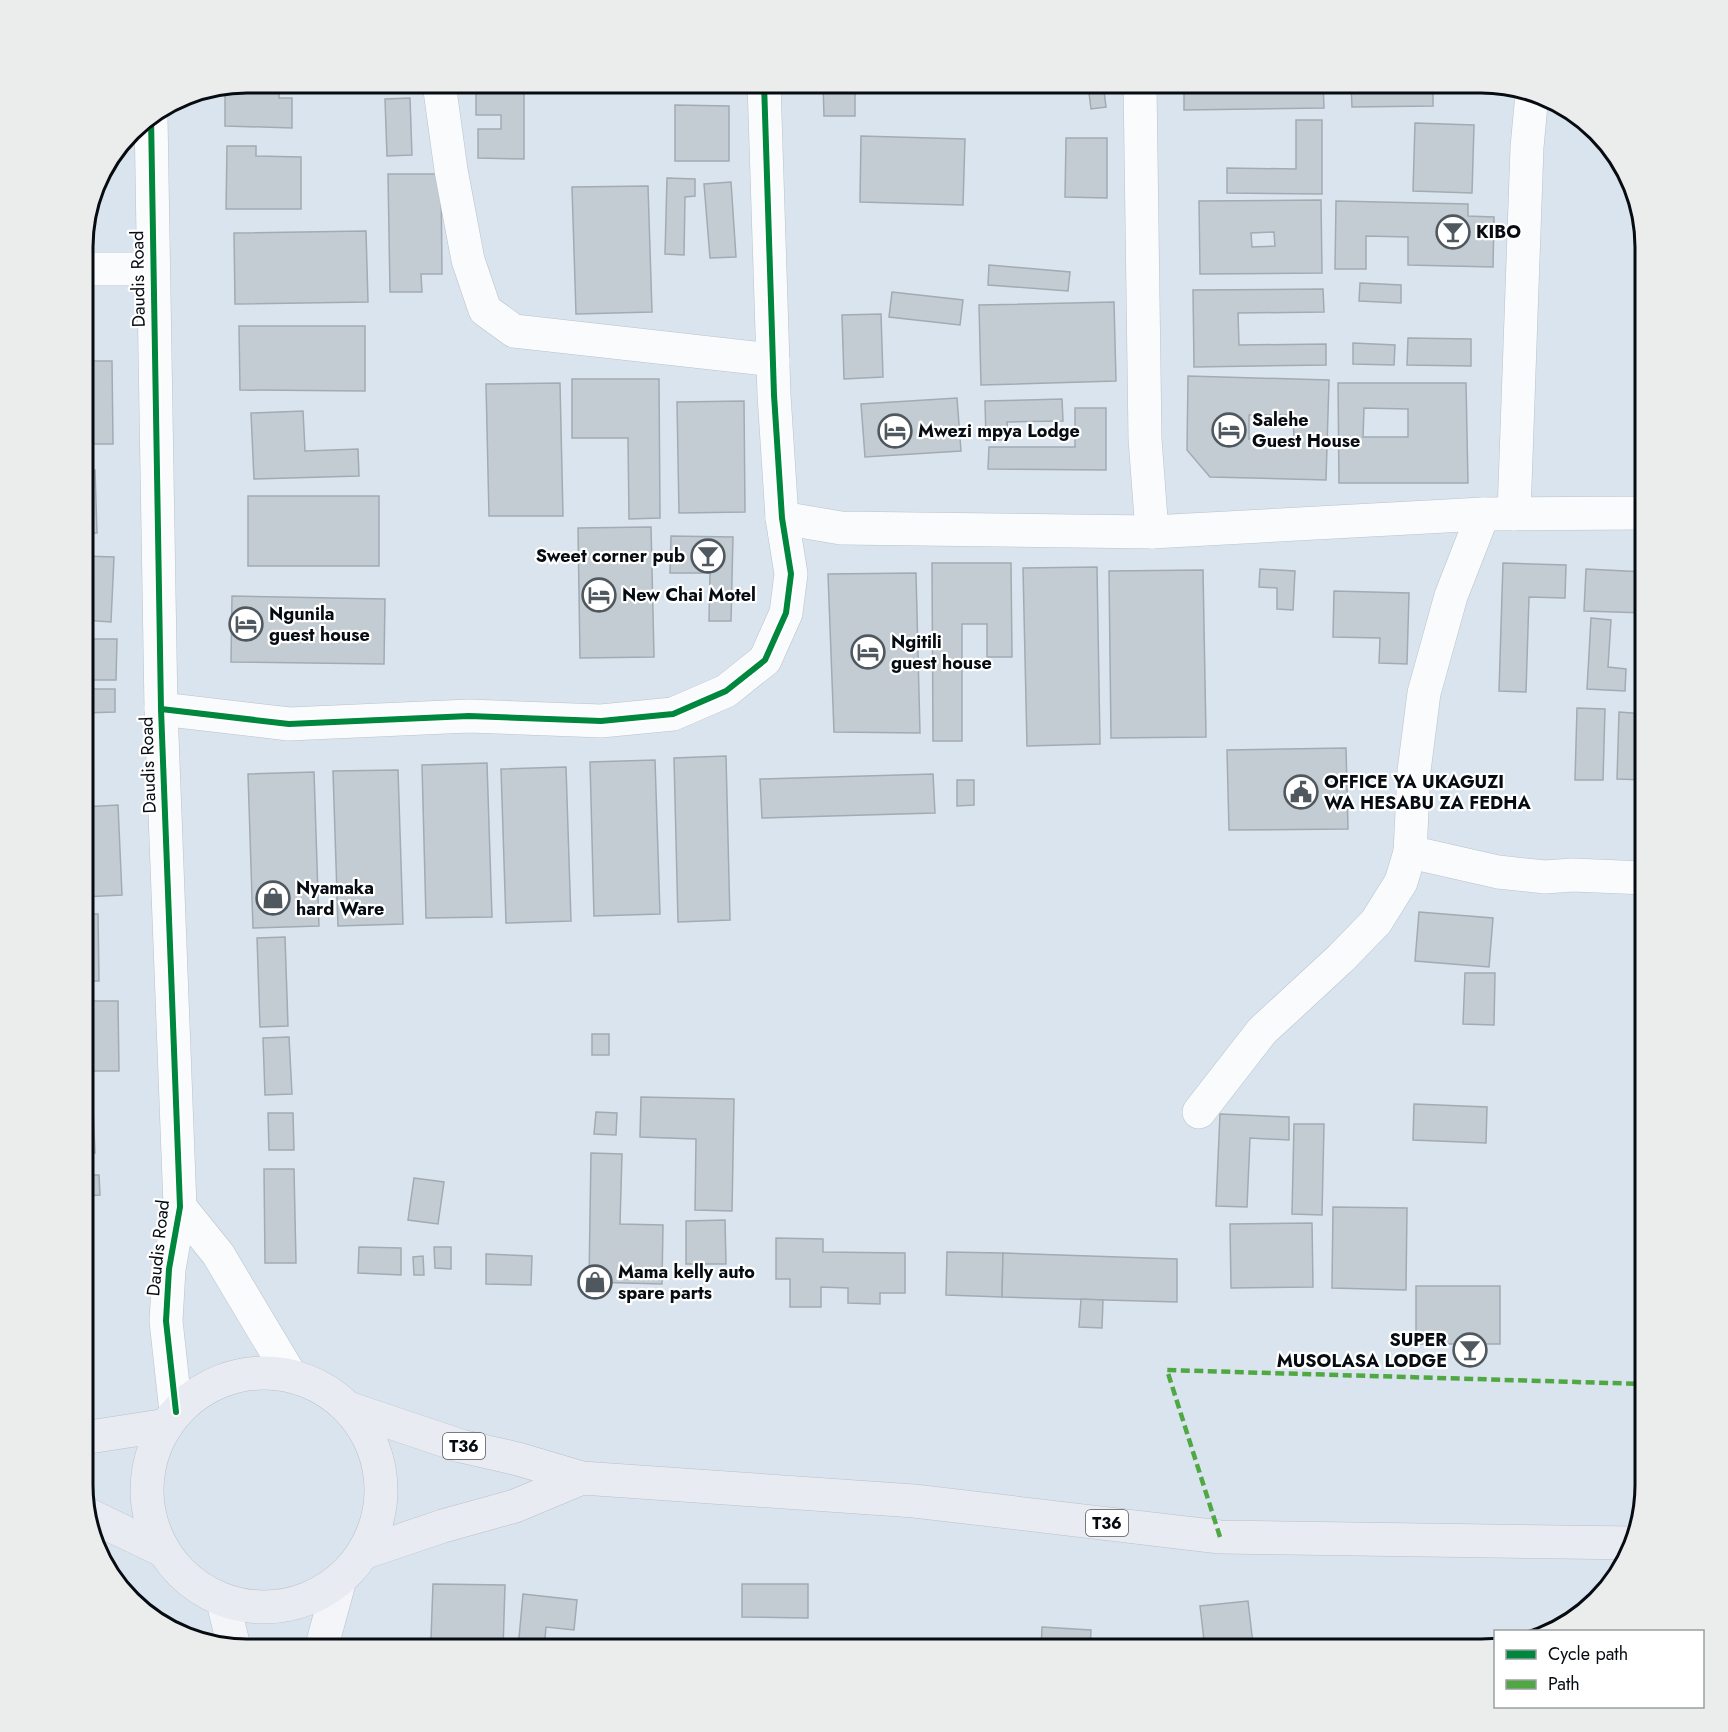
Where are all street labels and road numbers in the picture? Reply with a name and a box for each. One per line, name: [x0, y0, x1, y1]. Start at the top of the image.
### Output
street label: Daudis Road: [124, 230, 152, 328]
street label: Daudis Road: [133, 716, 163, 814]
street label: Daudis Road: [140, 1199, 176, 1297]
road number: T36: [443, 1433, 485, 1459]
road number: T36: [1086, 1510, 1128, 1536]

